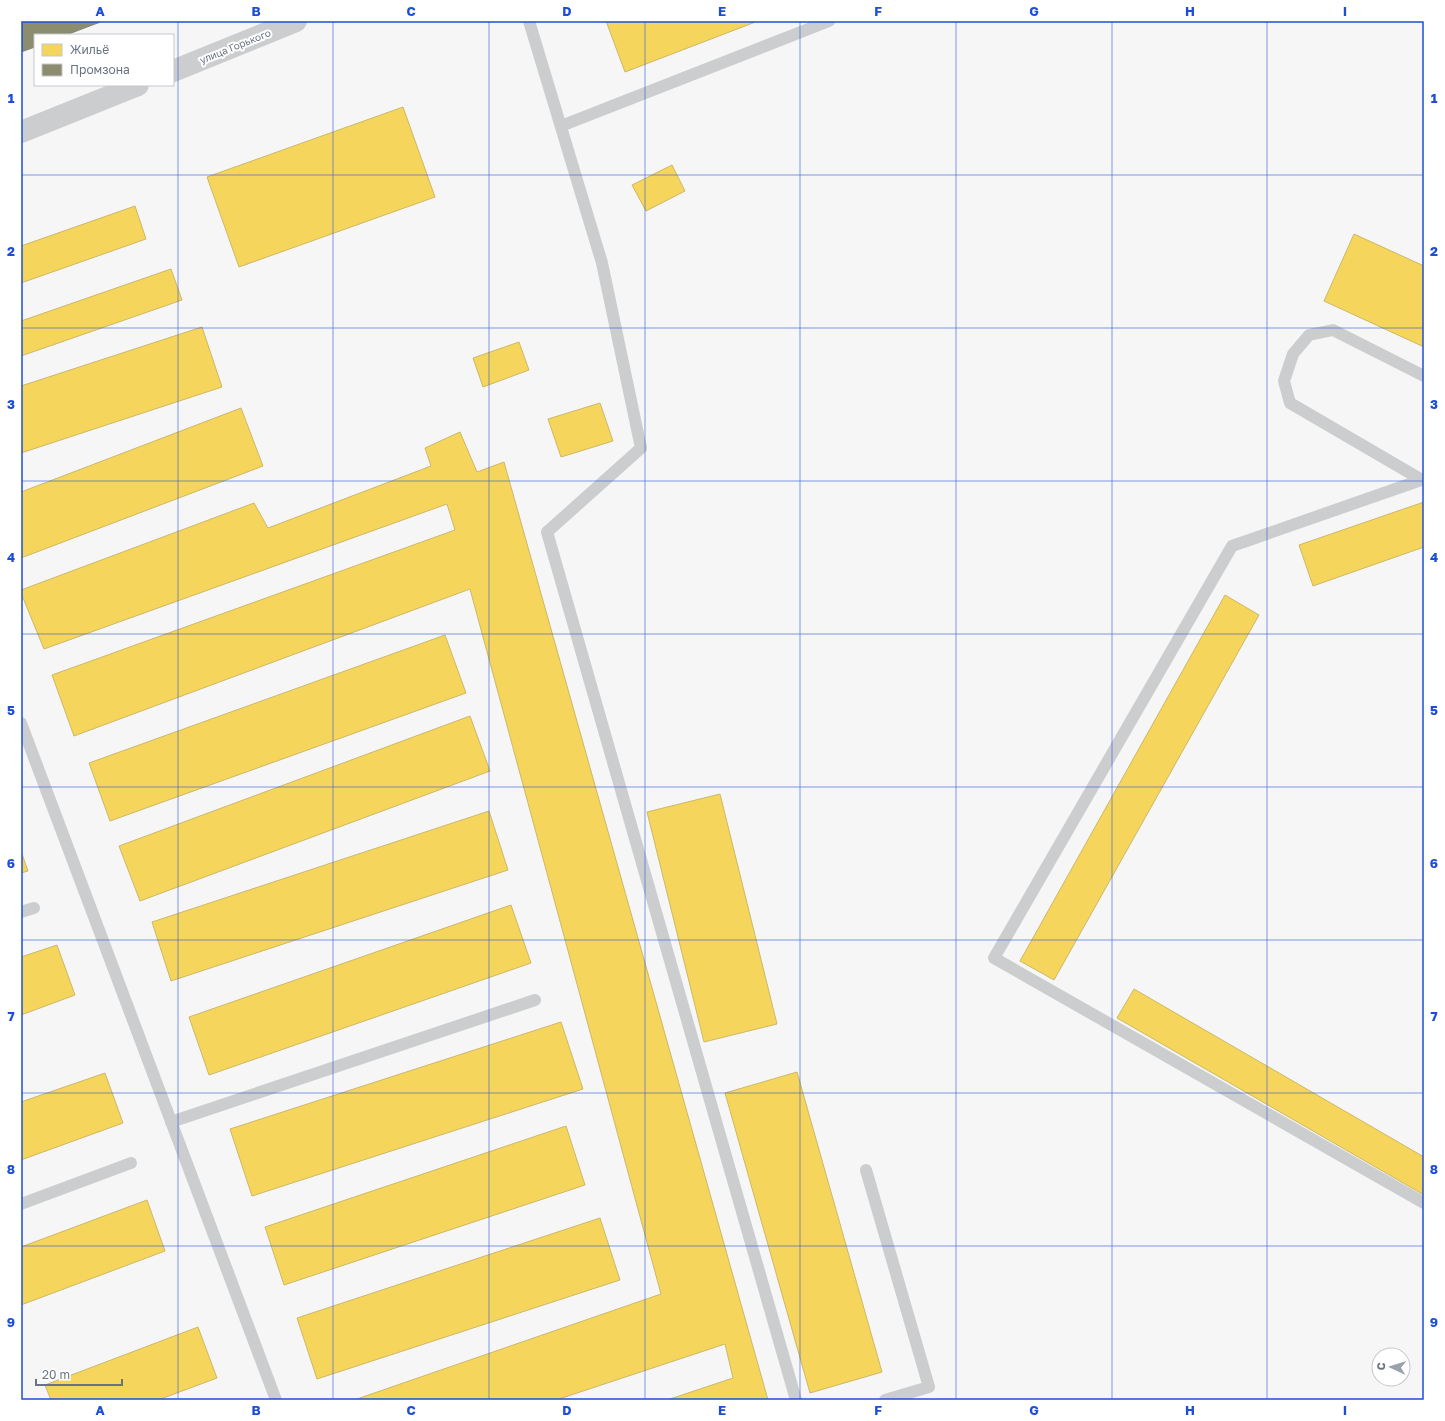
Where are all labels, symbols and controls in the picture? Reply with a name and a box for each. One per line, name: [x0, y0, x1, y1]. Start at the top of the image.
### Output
text: A: [95, 3, 105, 19]
text: B: [251, 3, 261, 19]
text: C: [406, 3, 416, 19]
text: D: [562, 3, 572, 19]
text: E: [718, 3, 726, 19]
text: F: [874, 3, 882, 19]
text: G: [1029, 3, 1039, 19]
text: H: [1185, 3, 1195, 19]
text: I: [1343, 3, 1347, 19]
street label: улица Горького: [198, 26, 272, 66]
legend: [34, 34, 174, 86]
text: Жильё: [70, 42, 109, 57]
text: Промзона: [70, 62, 130, 77]
text: 1: [8, 90, 15, 106]
text: 1: [1431, 90, 1438, 106]
text: 2: [7, 243, 15, 259]
text: 2: [1430, 243, 1438, 259]
text: 3: [7, 396, 15, 412]
text: 3: [1430, 396, 1438, 412]
text: 4: [7, 549, 15, 565]
text: 4: [1430, 549, 1438, 565]
text: 5: [7, 702, 15, 718]
text: 5: [1430, 702, 1438, 718]
text: 6: [7, 855, 15, 871]
text: 6: [1430, 855, 1438, 871]
text: 7: [7, 1008, 15, 1024]
text: 7: [1430, 1008, 1438, 1024]
text: 8: [7, 1161, 15, 1177]
text: 8: [1430, 1161, 1438, 1177]
text: 9: [7, 1314, 15, 1330]
text: 9: [1430, 1314, 1438, 1330]
north arrow: [1371, 1347, 1411, 1387]
scale bar: [36, 1361, 122, 1387]
text: С: [1374, 1362, 1387, 1371]
text: 20 m: [42, 1367, 70, 1382]
text: A: [95, 1402, 105, 1418]
text: B: [251, 1402, 261, 1418]
text: C: [406, 1402, 416, 1418]
text: D: [562, 1402, 572, 1418]
text: E: [718, 1402, 726, 1418]
text: F: [874, 1402, 882, 1418]
text: G: [1029, 1402, 1039, 1418]
text: H: [1185, 1402, 1195, 1418]
text: I: [1343, 1402, 1347, 1418]

